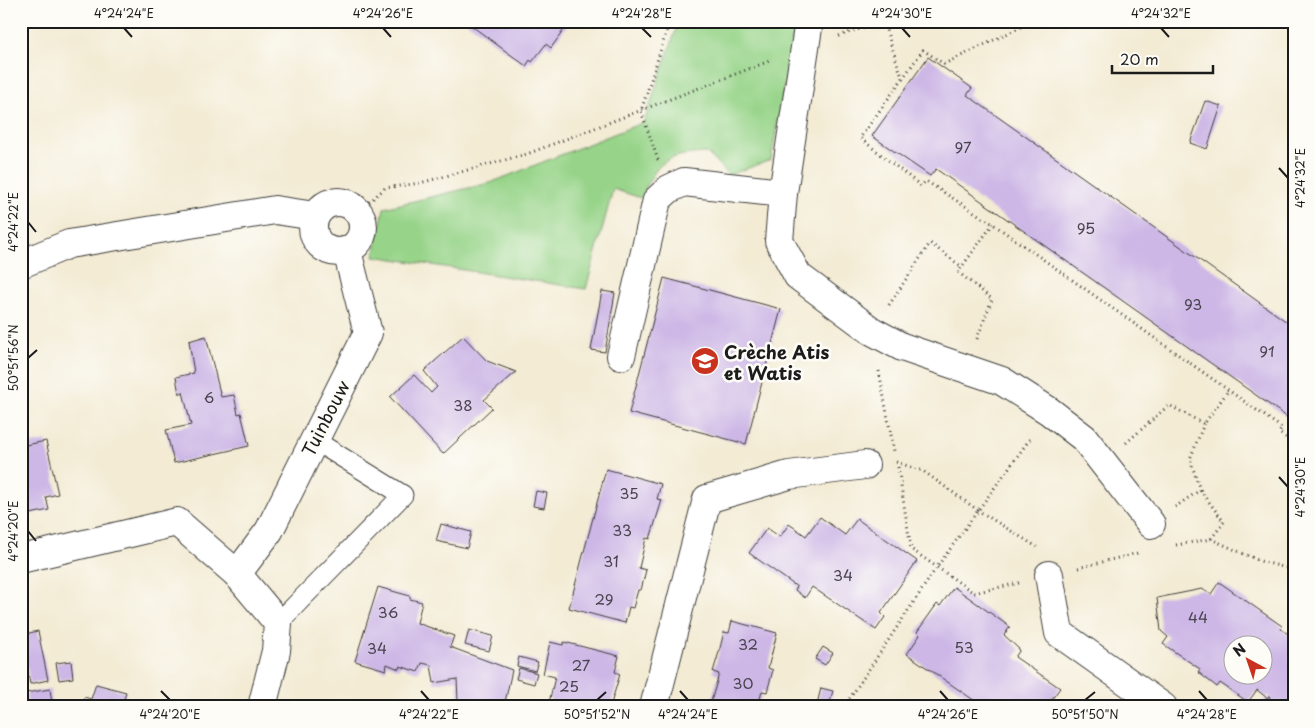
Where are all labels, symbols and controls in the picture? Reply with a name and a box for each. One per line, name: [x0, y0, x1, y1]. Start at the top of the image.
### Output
text: 4°24'24"E: [94, 4, 154, 22]
text: 4°24'26"E: [353, 4, 413, 22]
text: 4°24'28"E: [612, 4, 672, 22]
text: 4°24'30"E: [872, 4, 932, 22]
text: 4°24'32"E: [1131, 4, 1191, 22]
scale bar: [1112, 42, 1214, 74]
text: 20 m: [1120, 47, 1159, 70]
house number: 97: [954, 135, 972, 158]
text: 4°24'32"E: [1291, 148, 1309, 208]
text: 4°24'22"E: [4, 192, 22, 252]
house number: 95: [1077, 216, 1095, 239]
house number: 93: [1184, 292, 1202, 315]
text: 50°51'56"N: [4, 324, 22, 392]
place label: Crèche Atis et Watis: [724, 338, 829, 386]
house number: 91: [1259, 339, 1275, 362]
school or university icon: Crèche Atis et Watis: [690, 346, 720, 376]
street label: Tuinbouw: [294, 375, 356, 461]
house number: 6: [204, 385, 214, 408]
house number: 38: [453, 393, 473, 416]
text: 4°24'30"E: [1291, 457, 1309, 517]
house number: 35: [619, 481, 639, 504]
text: 4°24'20"E: [4, 500, 22, 562]
house number: 33: [612, 518, 632, 541]
house number: 31: [603, 549, 619, 572]
house number: 34: [833, 563, 853, 586]
house number: 29: [594, 587, 614, 610]
house number: 36: [378, 600, 398, 623]
house number: 44: [1188, 605, 1208, 628]
house number: 32: [738, 632, 758, 655]
house number: 53: [954, 635, 974, 658]
house number: 34: [367, 636, 387, 659]
north arrow: [1222, 636, 1272, 686]
text: N: [1228, 638, 1250, 661]
house number: 27: [572, 653, 591, 676]
house number: 30: [733, 671, 753, 694]
house number: 25: [559, 674, 579, 697]
text: 4°24'20"E: [139, 705, 201, 723]
text: 4°24'22"E: [399, 705, 459, 723]
text: 50°51'52"N: [564, 705, 630, 723]
text: 4°24'24"E: [658, 705, 718, 723]
text: 4°24'26"E: [918, 705, 978, 723]
text: 50°51'50"N: [1051, 705, 1119, 723]
text: 4°24'28"E: [1177, 705, 1237, 723]

